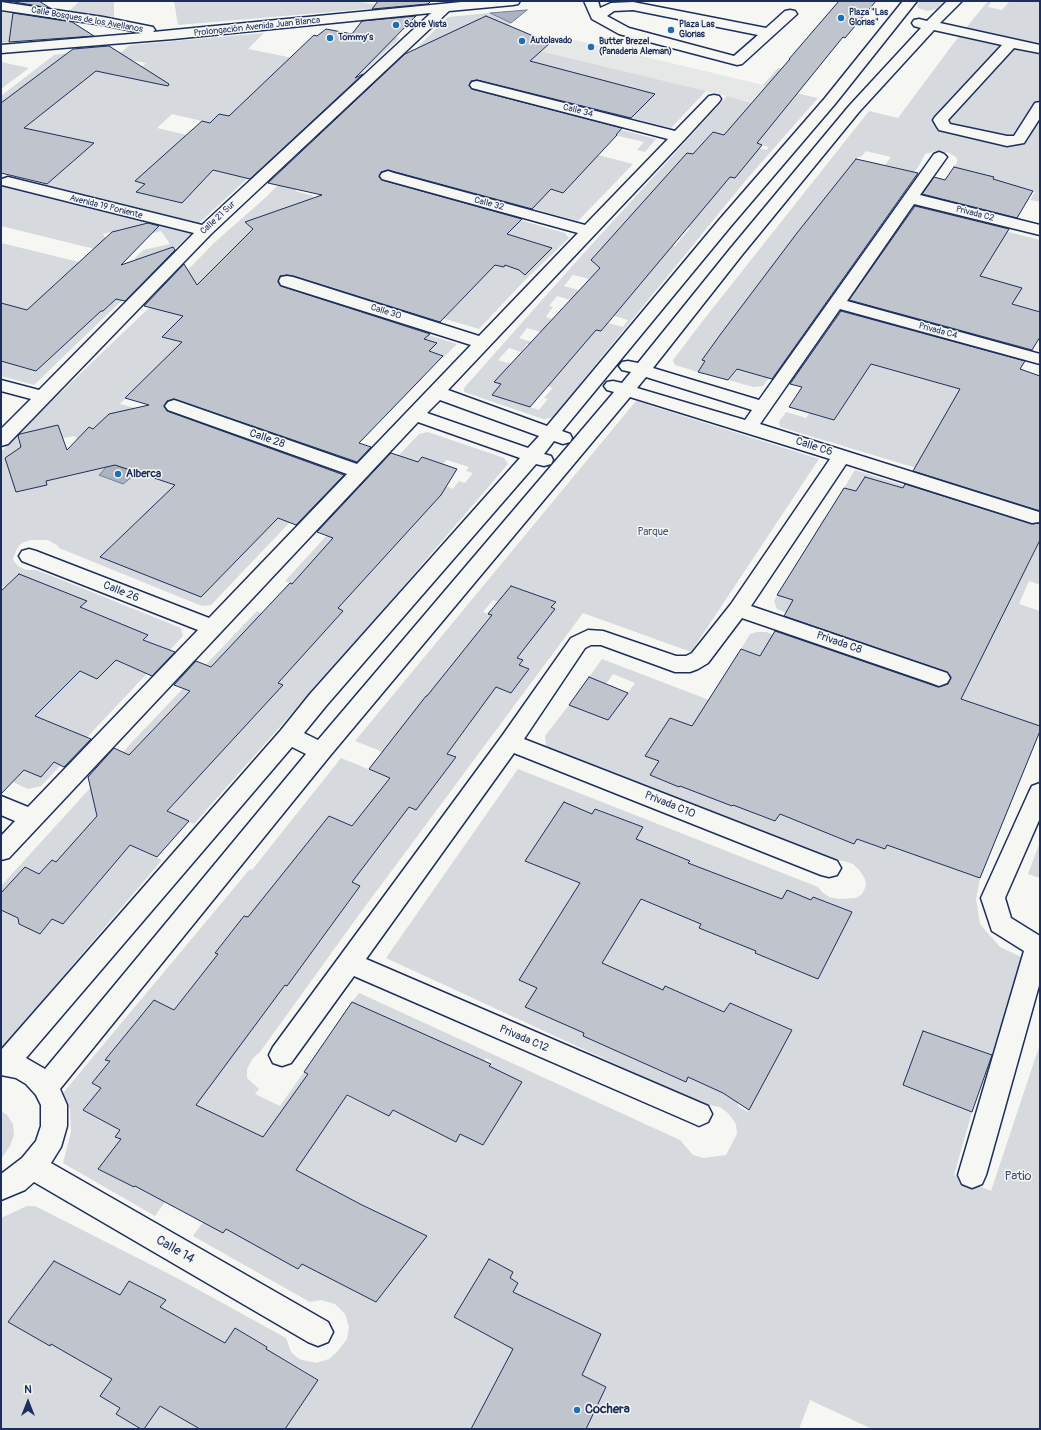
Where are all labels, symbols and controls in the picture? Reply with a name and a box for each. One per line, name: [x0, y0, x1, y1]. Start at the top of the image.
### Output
street label: Calle Bosques de los Avellanos: [30, 5, 144, 35]
place label: Plaza "Las Glorias": [849, 8, 888, 29]
marker: Plaza "Las Glorias": [836, 13, 846, 23]
street label: Prolongación Avenida Juan Blanca: [193, 15, 321, 39]
marker: Sobre Vista: [391, 20, 401, 30]
place label: Sobre Vista: [404, 20, 447, 30]
place label: Plaza Las Glorias: [679, 20, 714, 41]
marker: Plaza Las Glorias: [666, 25, 676, 35]
marker: Tommy´s: [325, 33, 335, 43]
place label: Tommy´s: [338, 33, 373, 43]
marker: Autolavado: [517, 36, 527, 46]
place label: Autolavado: [530, 36, 572, 46]
place label: Butter Brezel (Panaderia Aleman): [599, 37, 672, 58]
marker: Butter Brezel (Panaderia Aleman): [586, 42, 596, 52]
street label: Calle 34: [562, 102, 594, 120]
street label: Avenida 19 Poniente: [68, 193, 144, 221]
street label: Calle 32: [473, 195, 505, 213]
street label: Calle 21 Sur: [198, 199, 238, 237]
street label: Privada C2: [955, 204, 995, 224]
street label: Calle 30: [369, 302, 403, 322]
street label: Privada C4: [918, 321, 958, 341]
street label: Calle 28: [248, 427, 286, 451]
street label: Calle C6: [794, 435, 834, 459]
place label: Alberca: [126, 467, 161, 481]
marker: Alberca: [113, 469, 123, 479]
park label: Parque: [638, 525, 668, 539]
street label: Calle 26: [101, 579, 141, 605]
street label: Privada C8: [814, 629, 864, 657]
street label: Privada C10: [643, 789, 697, 821]
street label: Privada C12: [497, 1023, 551, 1055]
park label: Patio: [1005, 1169, 1031, 1185]
street label: Calle 14: [153, 1233, 197, 1267]
north arrow: [8, 1382, 48, 1422]
text: N: [24, 1383, 32, 1396]
place label: Cochera: [585, 1402, 630, 1418]
marker: Cochera: [572, 1405, 582, 1415]

